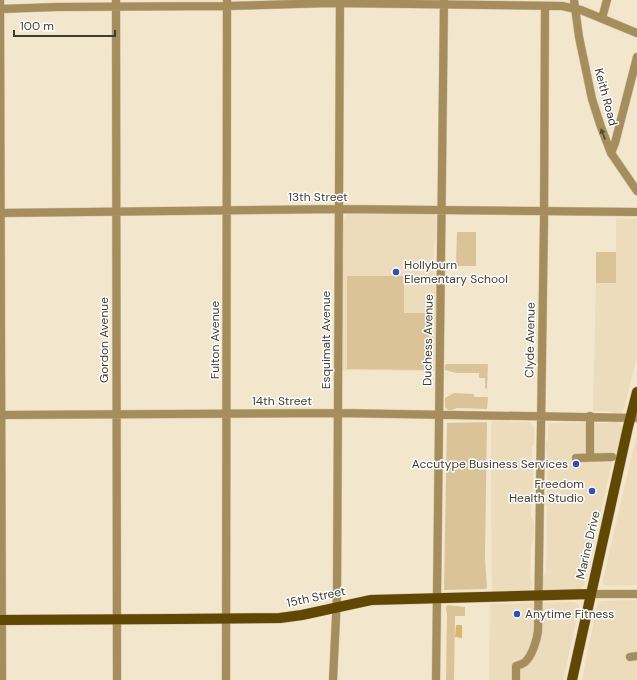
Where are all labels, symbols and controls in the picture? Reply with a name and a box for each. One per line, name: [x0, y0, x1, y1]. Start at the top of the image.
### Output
scale bar: [14, 12, 115, 38]
text: 100 m: [20, 18, 54, 34]
street label: Keith Road: [591, 66, 621, 128]
one-way arrow: [600, 127, 606, 139]
street label: 13th Street: [288, 189, 348, 205]
place label: Hollyburn Elementary School: [404, 257, 508, 287]
marker: Hollyburn Elementary School: [391, 267, 401, 277]
street label: Esquimalt Avenue: [318, 290, 334, 389]
street label: Duchess Avenue: [419, 294, 437, 386]
street label: Gordon Avenue: [96, 297, 112, 383]
street label: Fulton Avenue: [207, 301, 223, 379]
street label: Clyde Avenue: [521, 302, 539, 378]
street label: 14th Street: [252, 393, 312, 409]
place label: Accutype Business Services: [412, 456, 568, 472]
marker: Accutype Business Services: [571, 459, 581, 469]
place label: Freedom Health Studio: [509, 476, 584, 506]
marker: Freedom Health Studio: [587, 486, 597, 496]
street label: Marine Drive: [572, 509, 604, 581]
street label: 15th Street: [285, 583, 347, 611]
place label: Anytime Fitness: [525, 606, 614, 622]
marker: Anytime Fitness: [512, 609, 522, 619]

